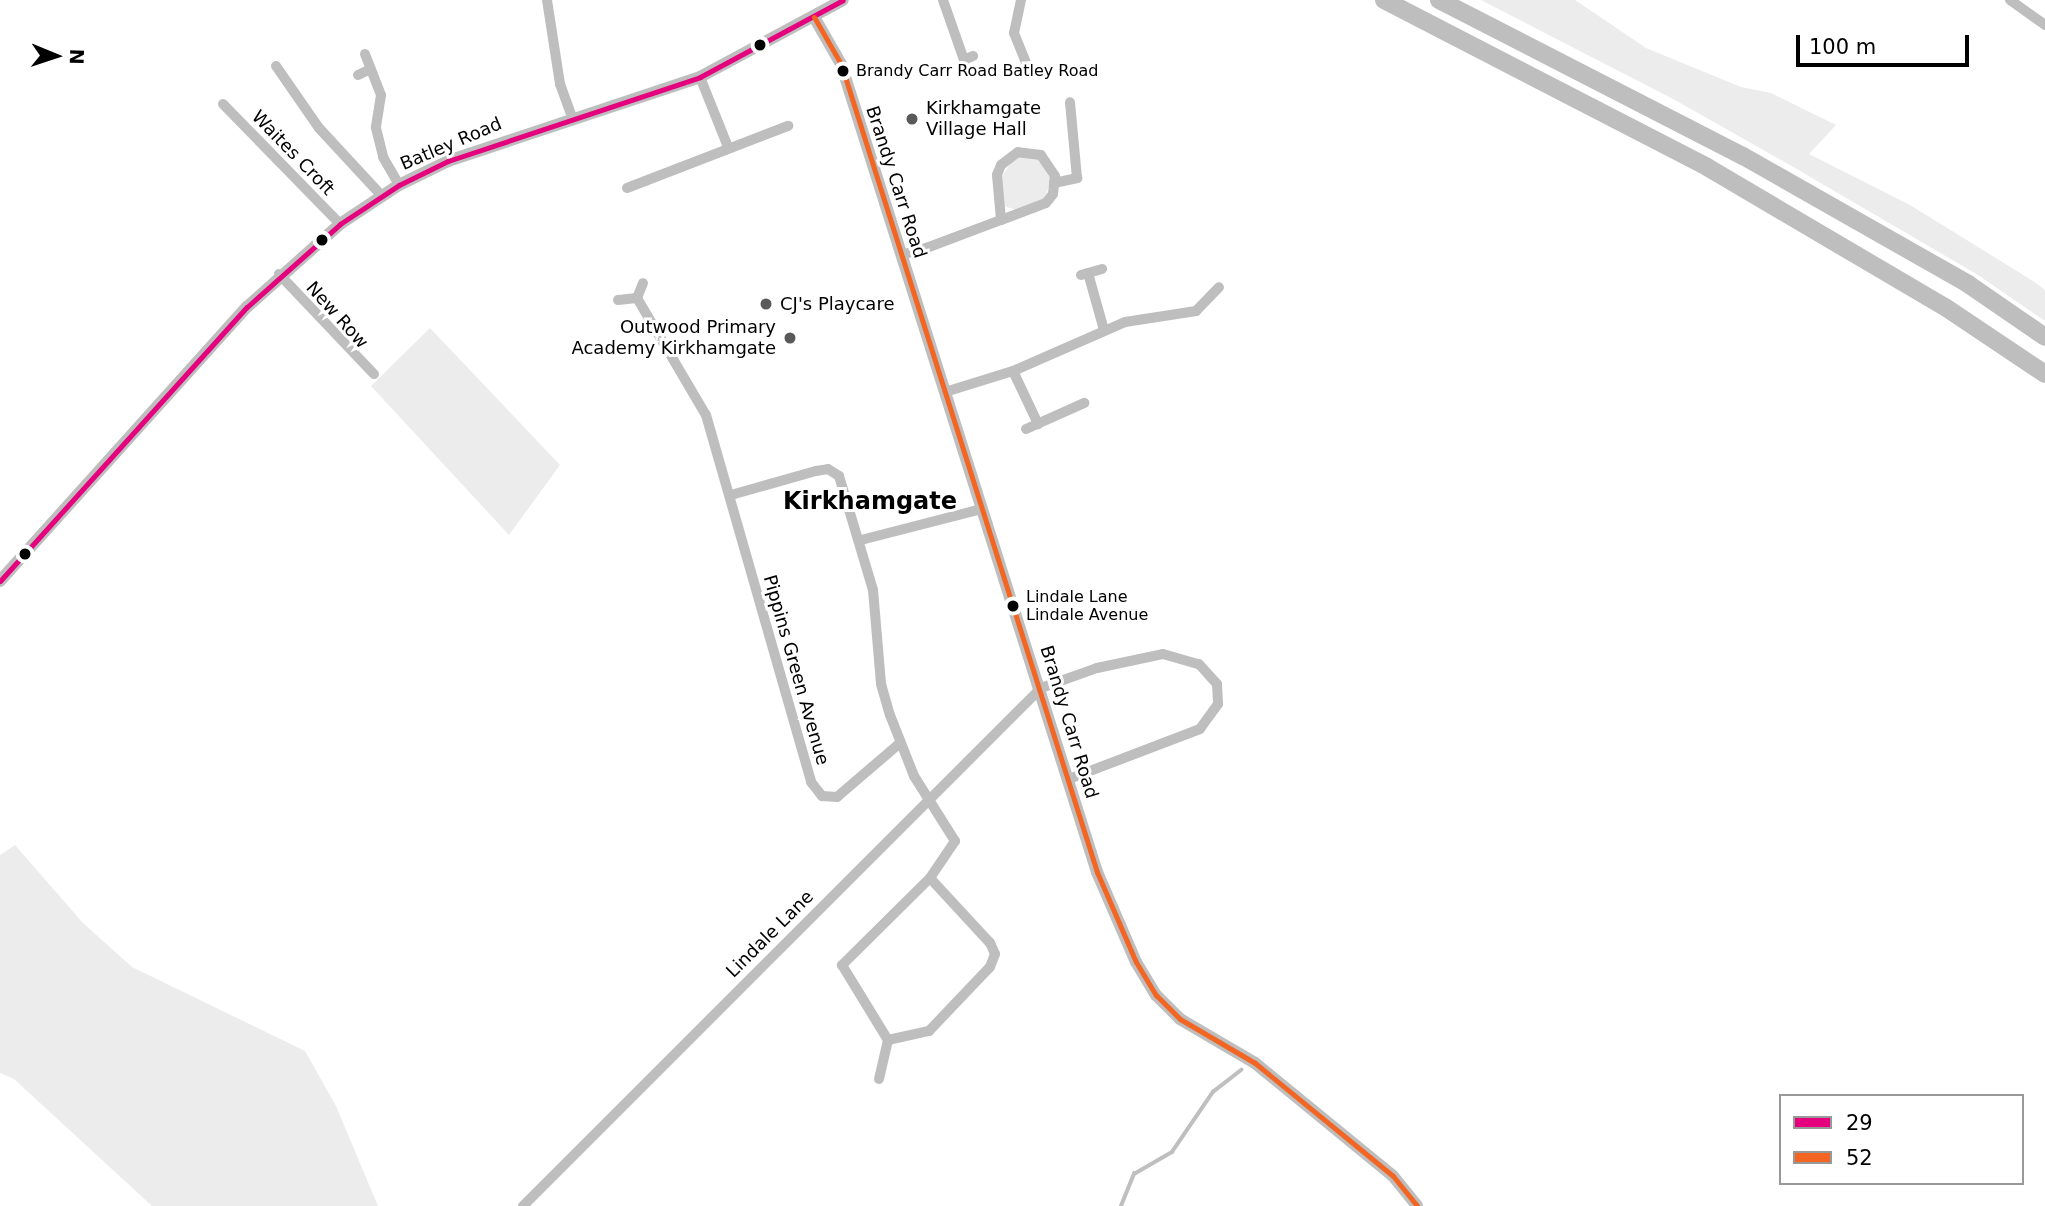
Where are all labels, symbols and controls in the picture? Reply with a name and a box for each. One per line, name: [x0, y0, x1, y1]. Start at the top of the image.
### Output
north arrow: [21, 21, 91, 91]
scale bar: [1800, 21, 1973, 65]
text: 100 m: [1809, 35, 1876, 59]
unlabelled marker: [753, 38, 767, 52]
text: N: [66, 48, 88, 65]
place label: Brandy Carr Road Batley Road: [856, 61, 1098, 81]
marker: Brandy Carr Road Batley Road: [836, 64, 850, 78]
place label: Kirkhamgate Village Hall: [926, 98, 1041, 140]
street label: Brandy Carr Road: [861, 103, 931, 261]
street label: Waites Croft: [247, 106, 339, 200]
marker: Kirkhamgate Village Hall: [904, 111, 920, 127]
street label: Batley Road: [397, 113, 505, 175]
unlabelled marker: [315, 233, 329, 247]
street label: New Row: [301, 277, 373, 353]
place label: CJ's Playcare: [780, 293, 894, 315]
marker: CJ's Playcare: [758, 296, 774, 312]
place label: Outwood Primary Academy Kirkhamgate: [571, 317, 776, 360]
marker: Outwood Primary Academy Kirkhamgate: [782, 330, 798, 346]
district label: Kirkhamgate: [783, 488, 957, 516]
unlabelled marker: [18, 547, 32, 561]
street label: Pippins Green Avenue: [758, 572, 834, 768]
place label: Lindale Lane Lindale Avenue: [1026, 587, 1148, 625]
marker: Lindale Lane Lindale Avenue: [1006, 599, 1020, 613]
street label: Brandy Carr Road: [1035, 643, 1103, 801]
street label: Lindale Lane: [722, 886, 818, 982]
legend: [1779, 1094, 2024, 1185]
text: 29: [1846, 1111, 1873, 1135]
text: 52: [1846, 1146, 1873, 1170]

